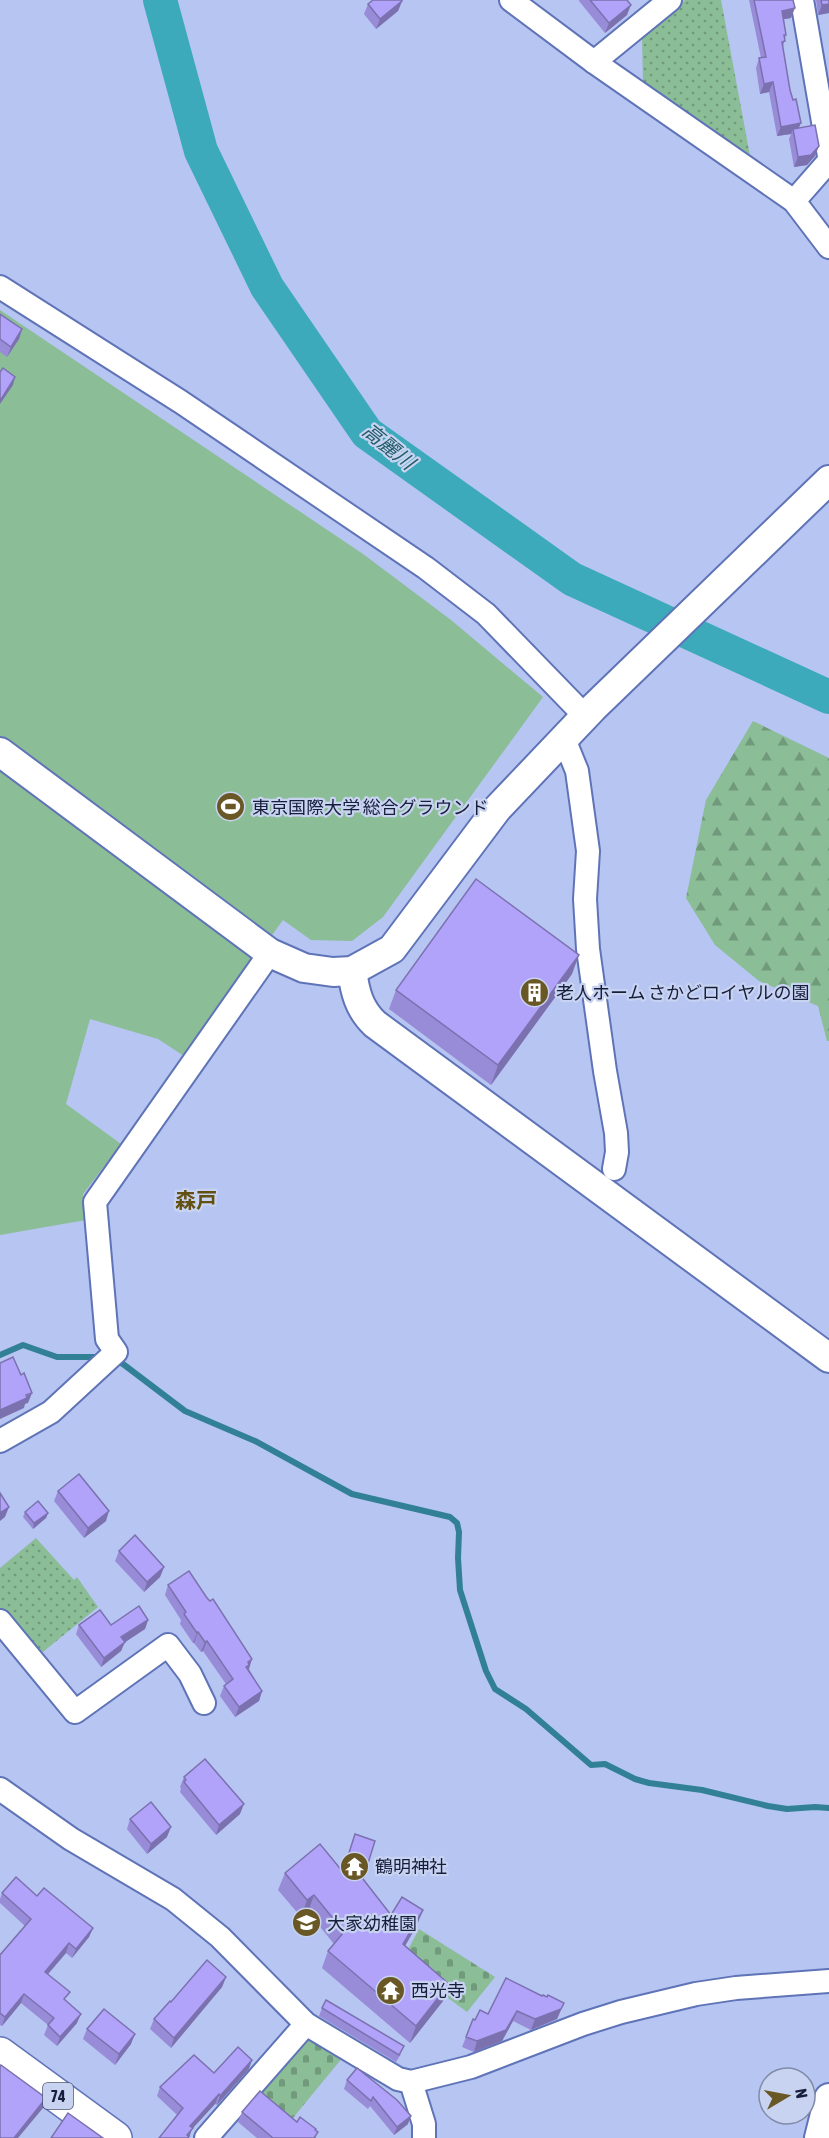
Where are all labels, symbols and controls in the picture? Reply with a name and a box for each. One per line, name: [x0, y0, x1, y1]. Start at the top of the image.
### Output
water label: 高麗川: [358, 418, 421, 475]
sports icon: 東京国際大学 総合グラウンド: [215, 791, 247, 823]
place label: 東京国際大学 総合グラウンド: [252, 797, 488, 818]
building icon: 老人ホーム さかどロイヤルの園: [519, 976, 551, 1008]
place label: 老人ホーム さかどロイヤルの園: [556, 982, 809, 1003]
district label: 森戸: [175, 1188, 217, 1212]
temple icon: 鶴明神社: [338, 1850, 370, 1882]
place label: 鶴明神社: [375, 1856, 447, 1877]
school or university icon: 大家幼稚園: [290, 1907, 322, 1939]
place label: 大家幼稚園: [327, 1913, 417, 1934]
temple icon: 西光寺: [374, 1974, 406, 2006]
place label: 西光寺: [411, 1980, 465, 2001]
north arrow: [757, 2066, 817, 2126]
road number: 74: [43, 2083, 73, 2109]
text: N: [792, 2087, 811, 2100]

